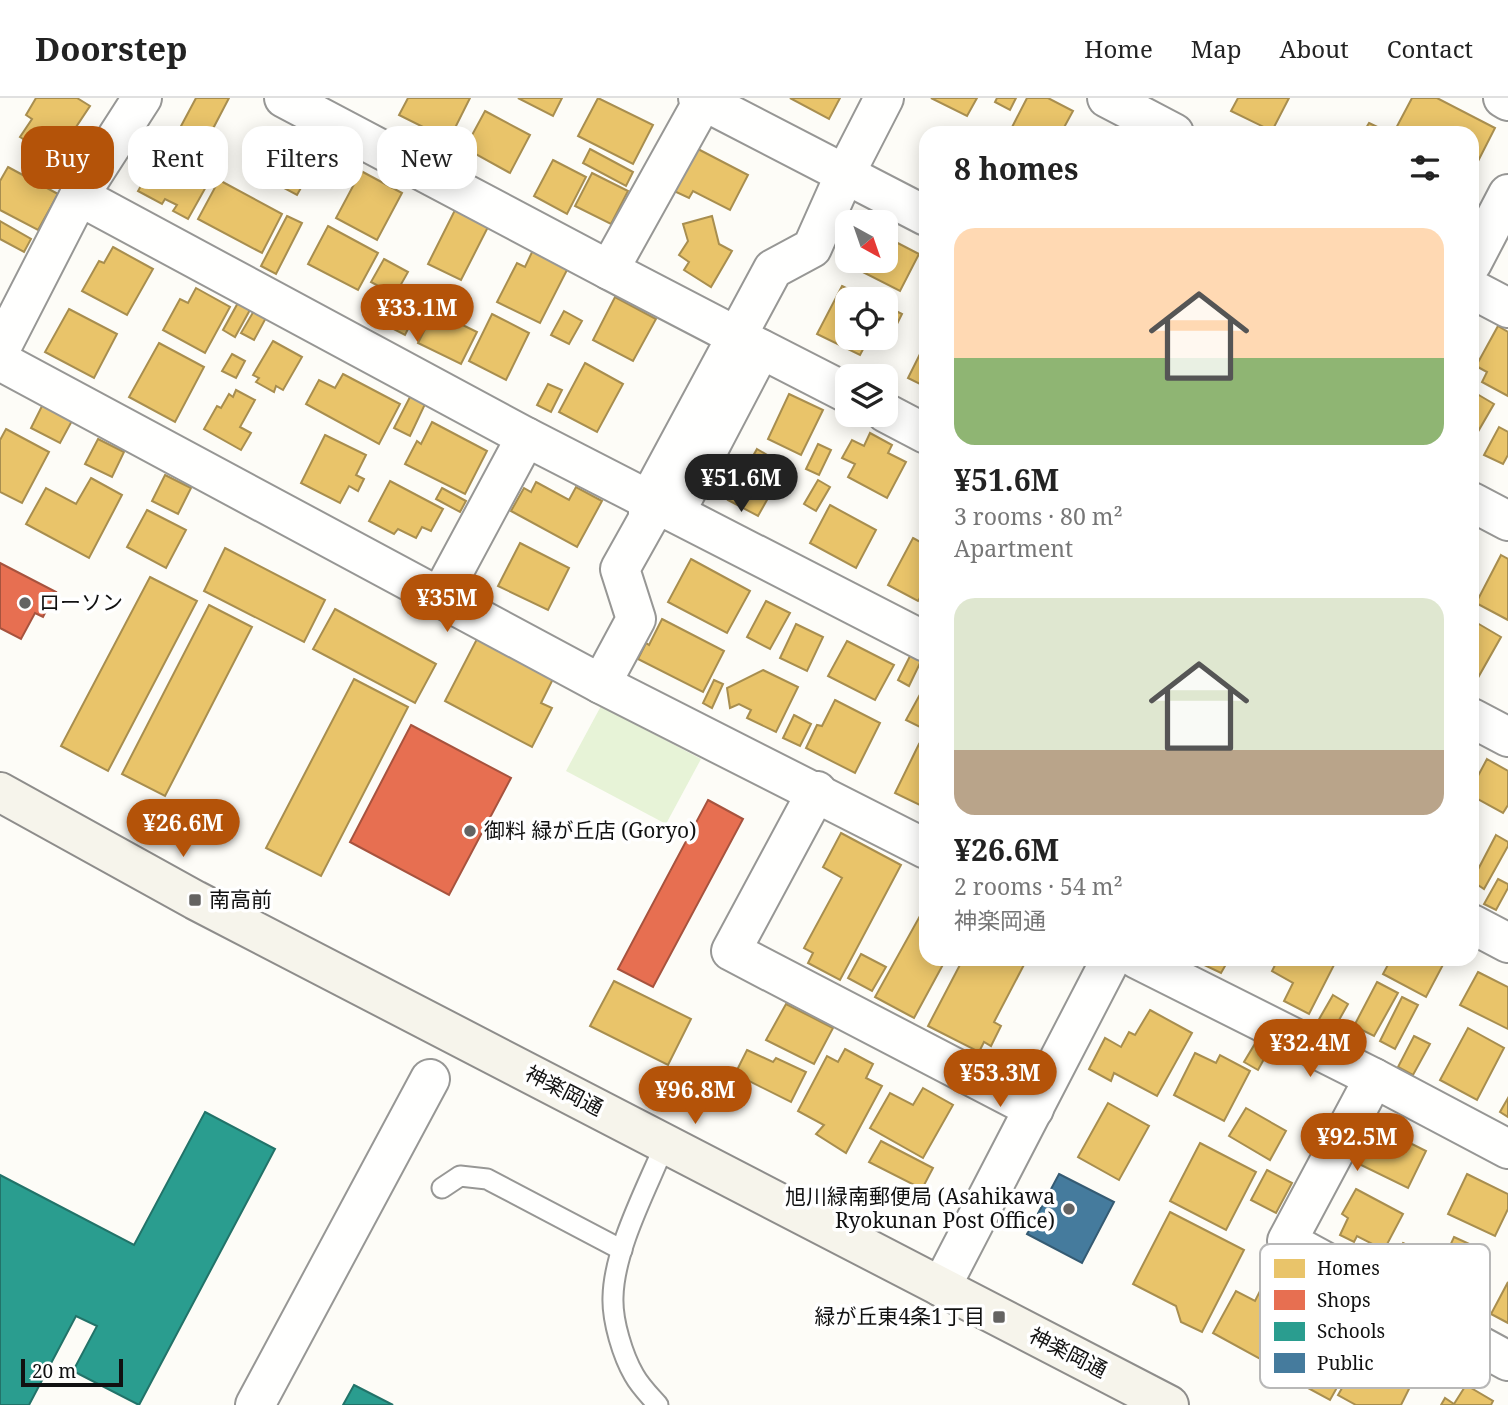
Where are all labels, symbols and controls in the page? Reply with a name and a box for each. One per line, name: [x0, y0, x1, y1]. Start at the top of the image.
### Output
text: Doorstep: [35, 26, 188, 71]
text: Home: [1084, 32, 1153, 65]
text: Map: [1191, 32, 1242, 65]
text: About: [1280, 32, 1349, 65]
text: Contact: [1387, 32, 1473, 65]
chip: Buy: [21, 126, 114, 189]
chip: Rent: [128, 126, 228, 189]
chip: Filters: [242, 126, 363, 189]
chip: New: [377, 126, 477, 189]
text: 8 homes: [954, 148, 1078, 189]
icon: filters: [1406, 149, 1444, 187]
north arrow: [835, 210, 898, 273]
map controls: [835, 210, 898, 427]
icon: home: [1136, 273, 1262, 399]
pin: ¥33.1M: [360, 285, 474, 344]
button: locate: [835, 287, 898, 350]
text: ¥33.1M: [377, 291, 457, 323]
button: layers: [835, 364, 898, 427]
pin: ¥51.6M: [684, 454, 798, 514]
text: ¥51.6M: [954, 459, 1059, 500]
text: ¥51.6M: [701, 461, 781, 493]
text: 3 rooms · 80 m²: [954, 500, 1123, 532]
text: Apartment: [954, 532, 1073, 564]
pin: ¥35M: [406, 574, 488, 634]
text: ¥35M: [417, 581, 477, 613]
place label: ローソン: [39, 588, 123, 616]
marker: ローソン: [17, 595, 33, 611]
icon: home: [1136, 643, 1262, 769]
pin: ¥26.6M: [126, 800, 240, 859]
text: ¥26.6M: [143, 806, 223, 838]
place label: 御料 緑が丘店 (Goryo): [484, 816, 696, 844]
marker: 御料 緑が丘店 (Goryo): [462, 823, 478, 839]
text: ¥26.6M: [954, 829, 1059, 870]
text: 2 rooms · 54 m²: [954, 870, 1123, 902]
place label: 南高前: [209, 885, 272, 913]
marker: 南高前: [187, 892, 203, 908]
text: 神楽岡通: [954, 904, 1046, 936]
pin: ¥32.4M: [1253, 1020, 1367, 1079]
text: ¥32.4M: [1270, 1026, 1350, 1058]
pin: ¥53.3M: [943, 1049, 1057, 1109]
text: ¥53.3M: [960, 1056, 1040, 1088]
street label: 神楽岡通: [521, 1059, 608, 1122]
pin: ¥96.8M: [638, 1066, 752, 1126]
text: ¥96.8M: [655, 1073, 735, 1105]
pin: ¥92.5M: [1300, 1114, 1414, 1173]
text: ¥92.5M: [1317, 1120, 1397, 1152]
place label: 旭川緑南郵便局 (Asahikawa Ryokunan Post Office): [785, 1182, 1055, 1234]
marker: 旭川緑南郵便局 (Asahikawa Ryokunan Post Office): [1061, 1201, 1077, 1217]
legend: [1260, 1244, 1490, 1388]
text: Homes: [1317, 1255, 1380, 1281]
text: Shops: [1317, 1287, 1371, 1313]
place label: 緑が丘東4条1丁目: [815, 1302, 985, 1330]
marker: 緑が丘東4条1丁目: [991, 1309, 1007, 1325]
text: Schools: [1317, 1318, 1385, 1344]
street label: 神楽岡通: [1025, 1321, 1112, 1384]
text: Public: [1317, 1350, 1374, 1376]
scale bar: [21, 1356, 122, 1388]
text: 20 m: [32, 1358, 76, 1384]

